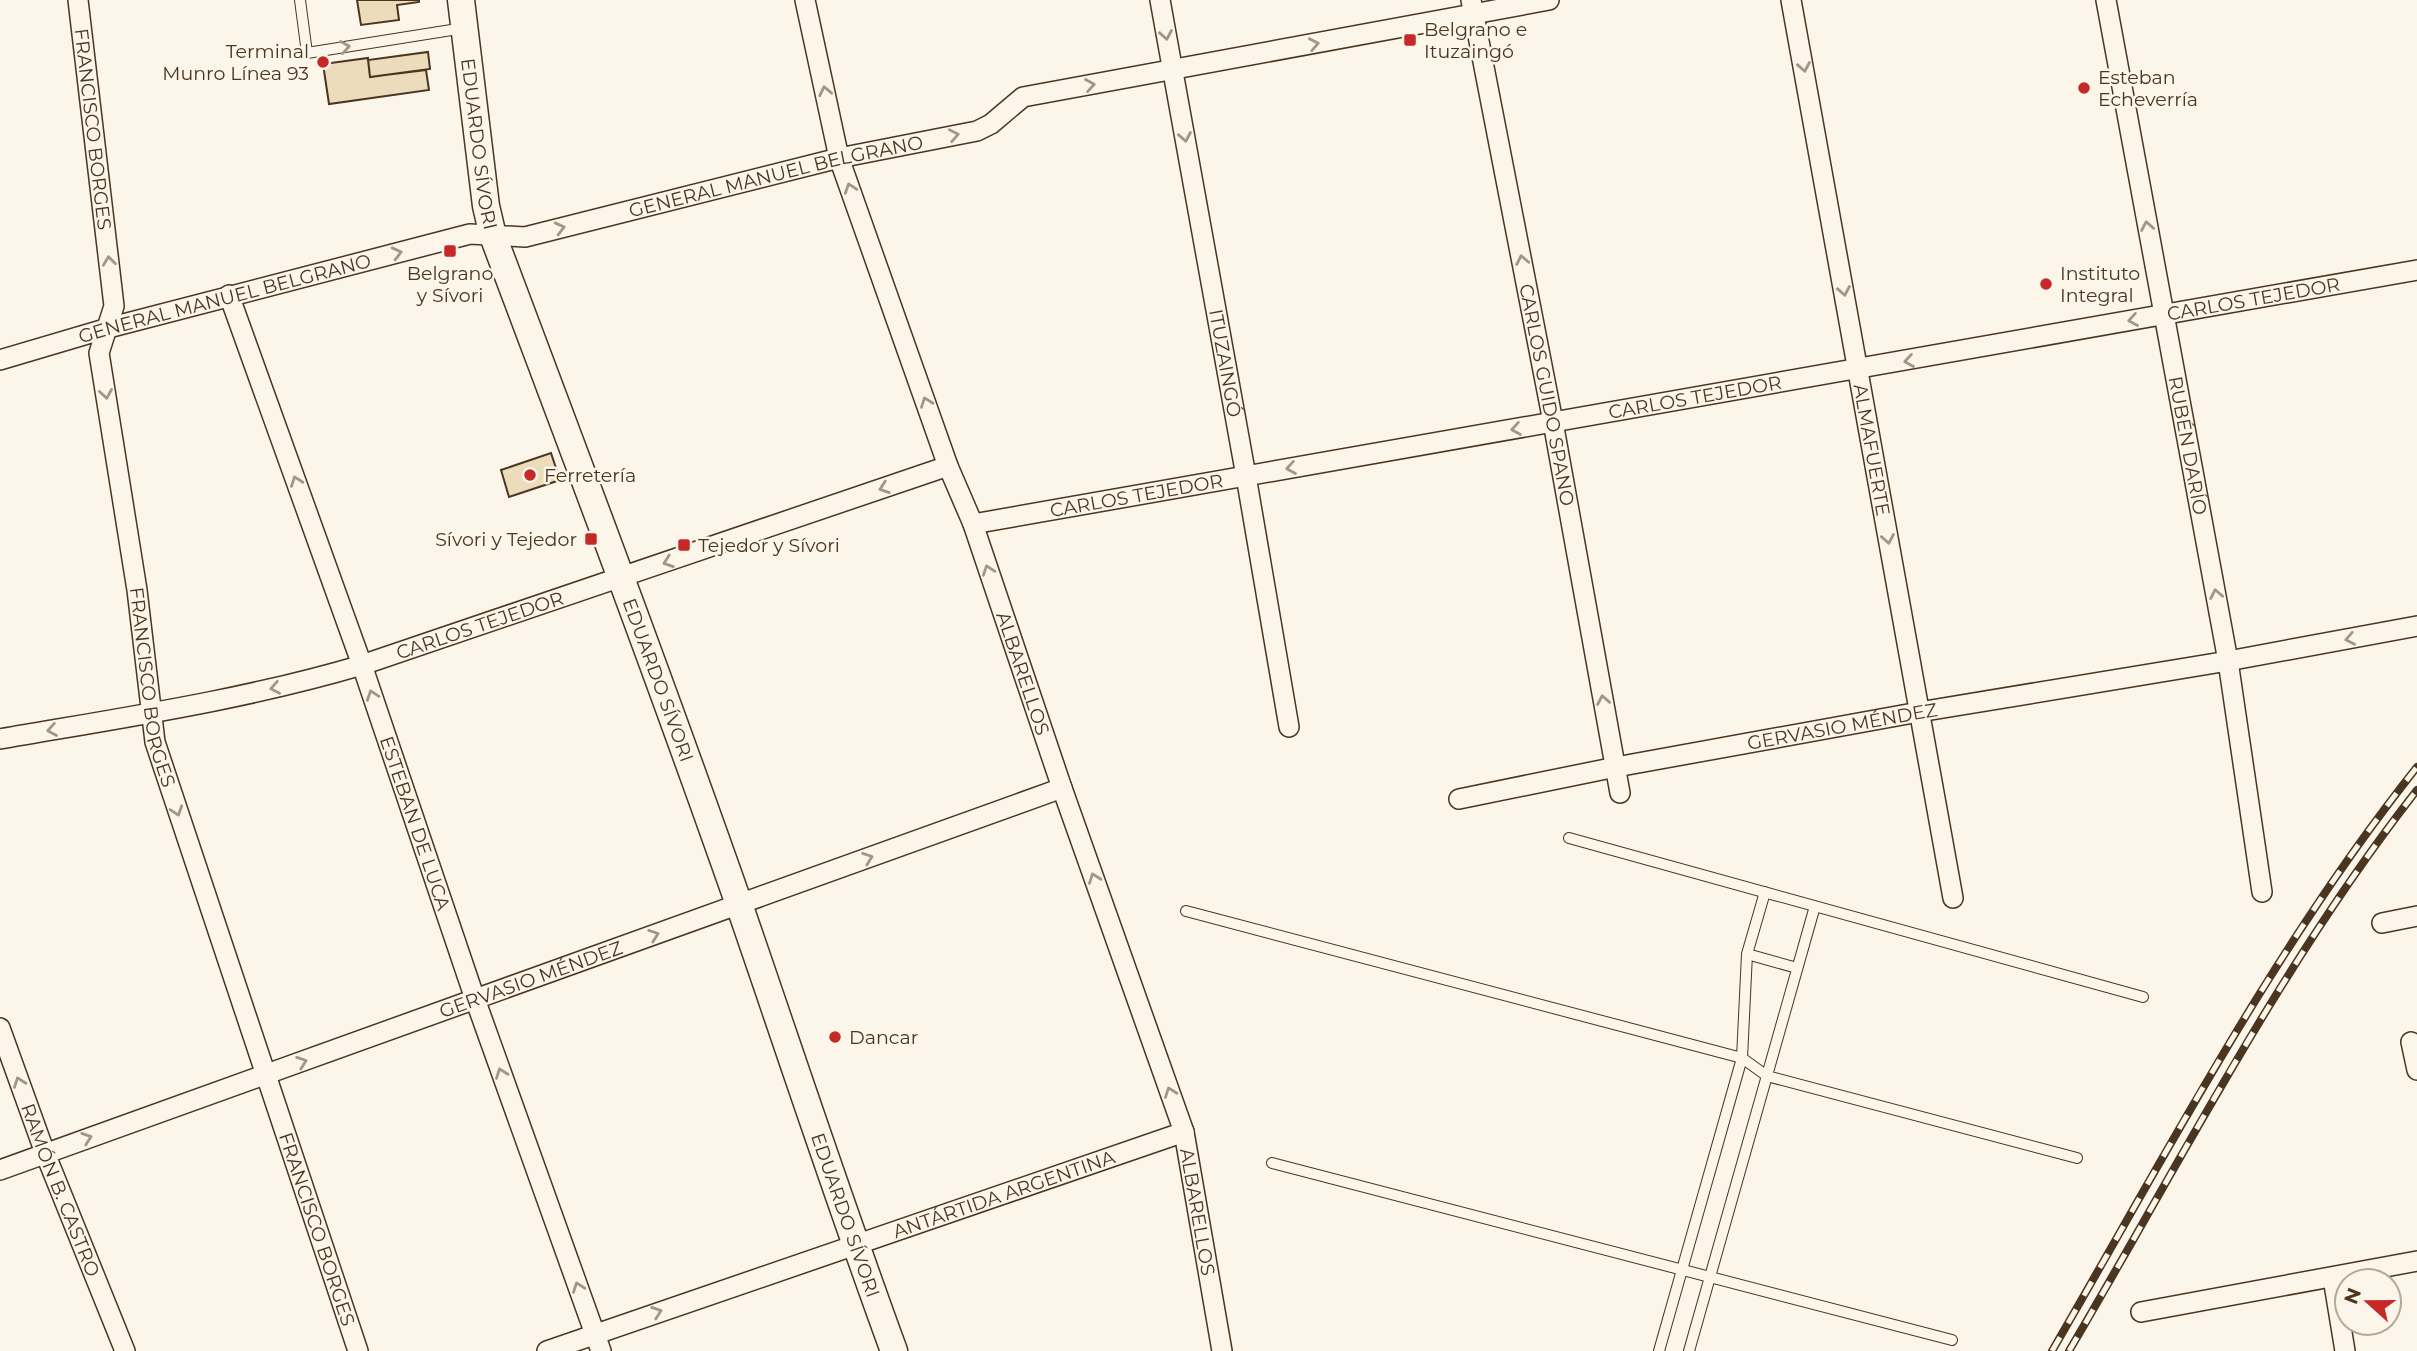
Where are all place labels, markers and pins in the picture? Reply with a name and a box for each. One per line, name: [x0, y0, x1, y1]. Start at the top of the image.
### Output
place label: Belgrano e Ituzaingó: [1424, 18, 1527, 63]
marker: Belgrano e Ituzaingó: [1402, 32, 1418, 48]
place label: Terminal Munro Línea 93: [162, 40, 309, 85]
marker: Terminal Munro Línea 93: [315, 54, 331, 70]
place label: Esteban Echeverría: [2098, 66, 2198, 111]
marker: Esteban Echeverría: [2076, 80, 2092, 96]
marker: Belgrano y Sívori: [442, 243, 458, 259]
place label: Belgrano y Sívori: [407, 262, 493, 307]
place label: Instituto Integral: [2060, 262, 2140, 307]
marker: Instituto Integral: [2038, 276, 2054, 292]
place label: Ferretería: [544, 464, 636, 487]
marker: Ferretería: [522, 467, 538, 483]
place label: Sívori y Tejedor: [435, 528, 577, 551]
marker: Sívori y Tejedor: [583, 531, 599, 547]
place label: Tejedor y Sívori: [698, 534, 840, 557]
marker: Tejedor y Sívori: [676, 537, 692, 553]
place label: Dancar: [849, 1026, 918, 1049]
marker: Dancar: [827, 1029, 843, 1045]

